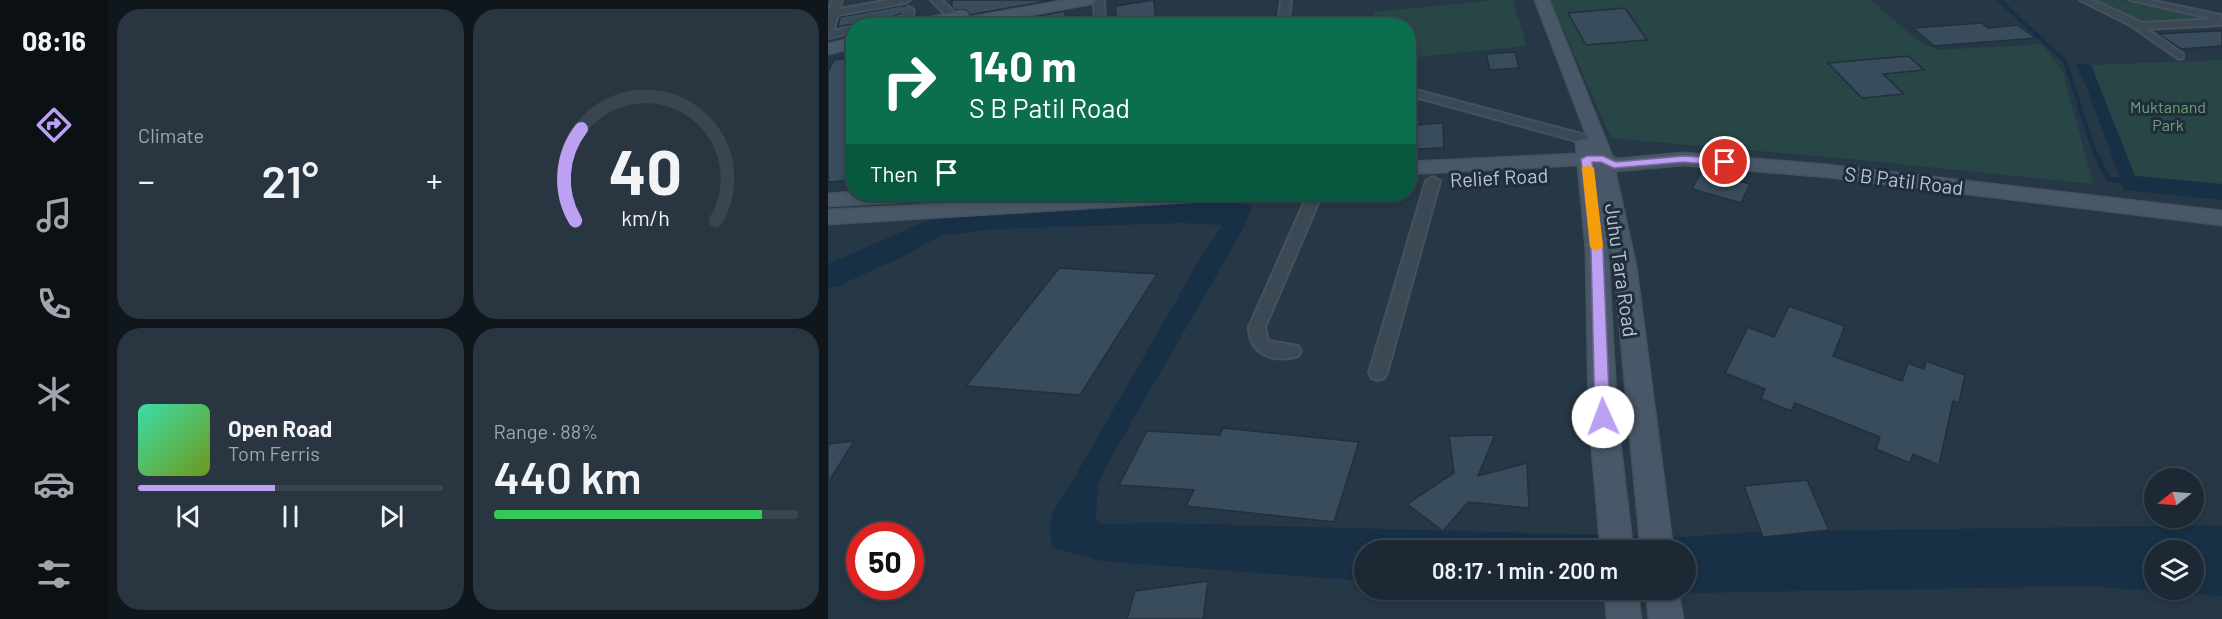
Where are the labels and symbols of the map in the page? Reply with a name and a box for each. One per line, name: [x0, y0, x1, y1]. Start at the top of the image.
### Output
park label: Muktanand Park: [2130, 97, 2206, 134]
pin: [1699, 136, 1750, 187]
street label: S B Patil Road: [1843, 161, 1965, 199]
street label: Relief Road: [1449, 162, 1549, 192]
street label: Juhu Tara Road: [1601, 202, 1643, 338]
position arrow: [1571, 385, 1635, 449]
north arrow: [2144, 468, 2204, 528]
speed limit sign: 50: [846, 522, 924, 600]

